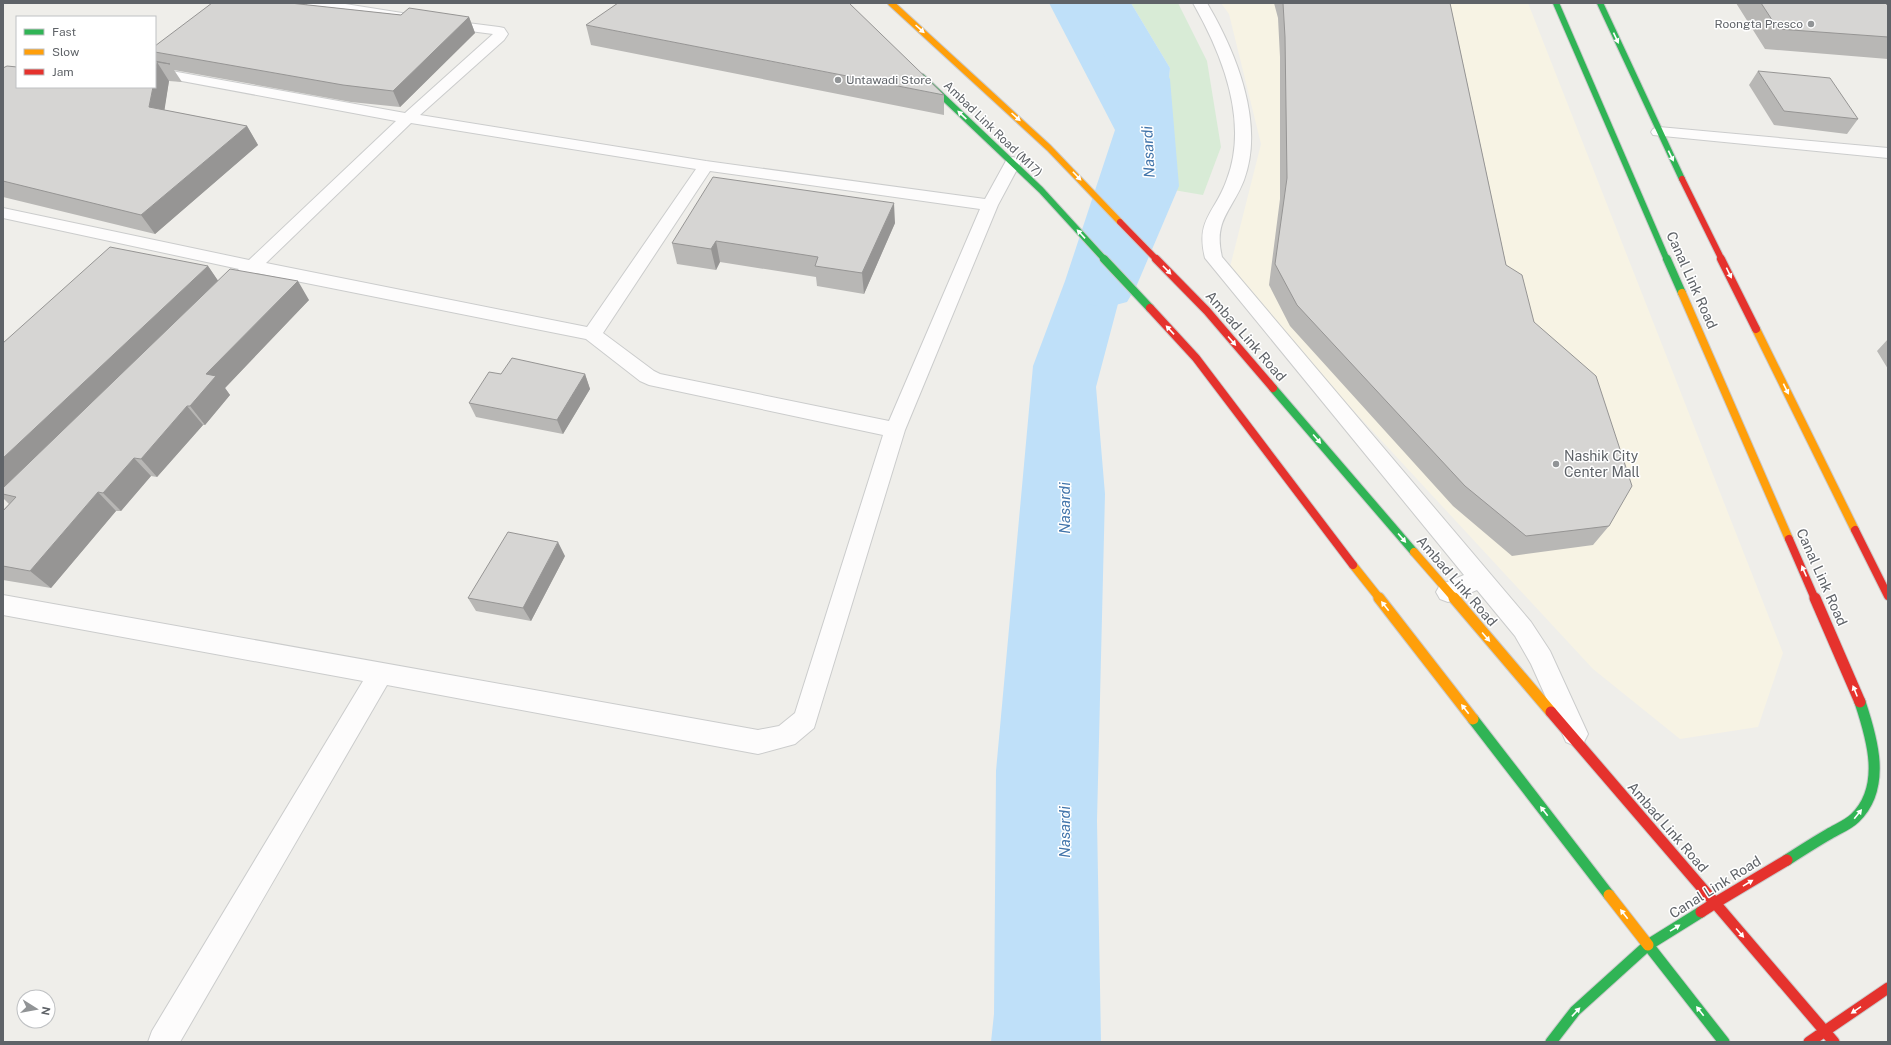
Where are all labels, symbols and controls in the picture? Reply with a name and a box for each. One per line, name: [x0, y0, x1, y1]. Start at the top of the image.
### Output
legend: [16, 16, 156, 88]
place label: Roongta Presco: [1715, 17, 1803, 31]
marker: Roongta Presco: [1806, 19, 1816, 29]
text: Fast: [52, 25, 77, 39]
one-way arrow: [915, 25, 925, 34]
one-way arrow: [1613, 33, 1619, 44]
text: Slow: [52, 45, 80, 59]
text: Jam: [52, 65, 74, 79]
place label: Untawadi Store: [846, 73, 932, 87]
marker: Untawadi Store: [833, 75, 843, 85]
street label: Ambad Link Road (M17): [941, 78, 1045, 180]
one-way arrow: [957, 110, 967, 120]
one-way arrow: [1011, 112, 1021, 122]
water label: Nasardi: [1138, 125, 1158, 178]
one-way arrow: [1668, 150, 1674, 162]
one-way arrow: [1072, 171, 1081, 181]
one-way arrow: [1077, 229, 1086, 239]
street label: Canal Link Road: [1663, 229, 1721, 331]
one-way arrow: [1162, 265, 1172, 275]
one-way arrow: [1726, 267, 1732, 278]
street label: Ambad Link Road: [1203, 288, 1289, 384]
one-way arrow: [1165, 325, 1174, 335]
one-way arrow: [1228, 335, 1237, 346]
one-way arrow: [1783, 384, 1789, 395]
one-way arrow: [1312, 434, 1321, 445]
place label: Nashik City Center Mall: [1564, 448, 1640, 480]
marker: Nashik City Center Mall: [1551, 459, 1561, 469]
water label: Nasardi: [1056, 482, 1073, 534]
street label: Canal Link Road: [1793, 526, 1851, 628]
one-way arrow: [1397, 533, 1406, 543]
street label: Ambad Link Road: [1414, 533, 1500, 629]
one-way arrow: [1800, 565, 1806, 577]
one-way arrow: [1381, 601, 1389, 611]
one-way arrow: [1482, 631, 1491, 642]
one-way arrow: [1852, 684, 1858, 696]
one-way arrow: [1460, 703, 1469, 714]
street label: Ambad Link Road: [1625, 779, 1711, 875]
water label: Nasardi: [1056, 806, 1073, 858]
one-way arrow: [1540, 806, 1549, 817]
one-way arrow: [1853, 808, 1862, 819]
street label: Canal Link Road: [1666, 852, 1764, 922]
one-way arrow: [1743, 879, 1753, 887]
one-way arrow: [1620, 909, 1628, 920]
one-way arrow: [1669, 925, 1681, 932]
one-way arrow: [1736, 928, 1745, 938]
north arrow: [16, 989, 56, 1029]
text: N: [39, 1006, 53, 1016]
one-way arrow: [1695, 1006, 1704, 1017]
one-way arrow: [1851, 1006, 1862, 1014]
one-way arrow: [1571, 1007, 1580, 1017]

